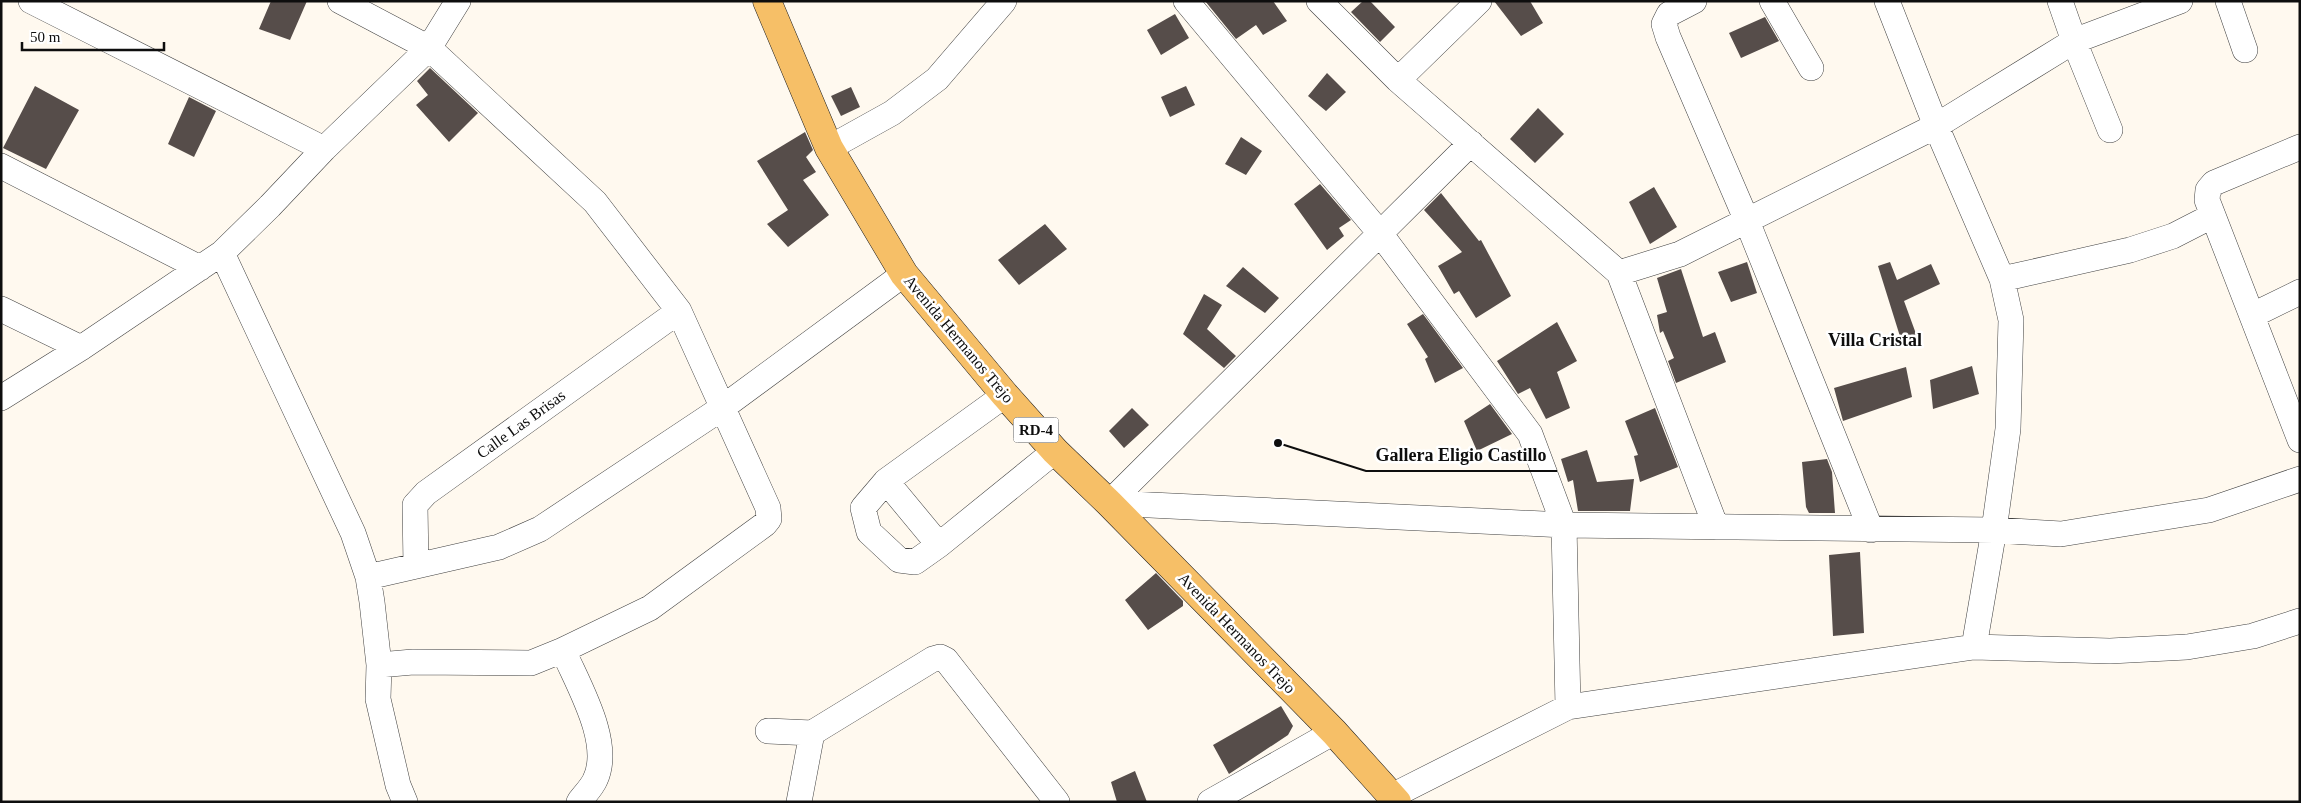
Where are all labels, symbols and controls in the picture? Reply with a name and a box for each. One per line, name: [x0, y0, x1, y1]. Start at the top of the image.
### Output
scale bar: [22, 20, 165, 52]
text: 50 m: [30, 29, 61, 45]
street label: Avenida Hermanos Trejo: [900, 272, 1017, 407]
district label: Villa Cristal: [1828, 330, 1922, 350]
street label: Calle Las Brisas: [474, 386, 568, 462]
road number: RD-4: [1014, 418, 1058, 442]
callout: Gallera Eligio Castillo: [1366, 438, 1557, 471]
text: Gallera Eligio Castillo: [1376, 445, 1547, 465]
street label: Avenida Hermanos Trejo: [1174, 569, 1299, 697]

